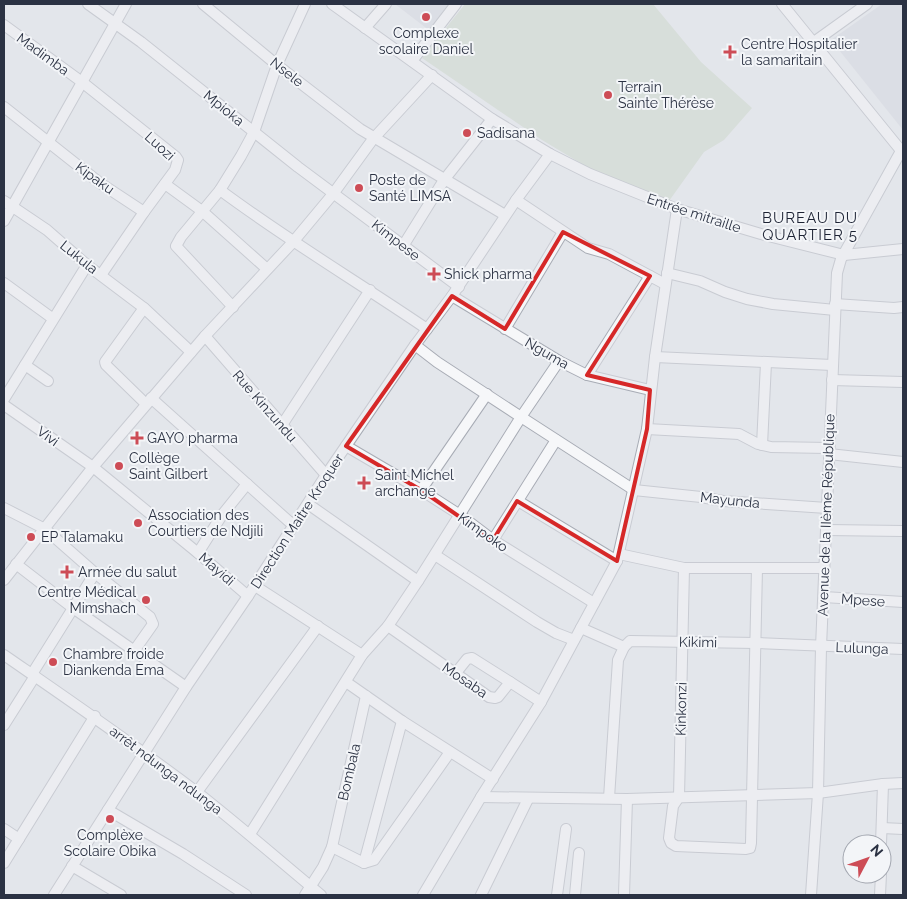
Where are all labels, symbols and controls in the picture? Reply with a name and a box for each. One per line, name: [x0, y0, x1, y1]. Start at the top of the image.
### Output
marker: Complexe scolaire Daniel: [420, 11, 432, 23]
place label: Complexe scolaire Daniel: [379, 25, 473, 57]
street label: Madimba: [14, 30, 72, 78]
place label: Centre Hospitalier la samaritain: [741, 36, 857, 68]
marker: Centre Hospitalier la samaritain: [723, 45, 737, 59]
street label: Nsele: [267, 54, 307, 90]
place label: Terrain Sainte Thérèse: [618, 79, 714, 111]
street label: Mpioka: [201, 87, 247, 129]
marker: Terrain Sainte Thérèse: [602, 89, 614, 101]
place label: Sadisana: [477, 125, 535, 141]
marker: Sadisana: [461, 127, 473, 139]
street label: Luozi: [142, 128, 178, 164]
street label: Kipaku: [72, 159, 118, 197]
place label: Poste de Santé LIMSA: [369, 172, 452, 204]
marker: Poste de Santé LIMSA: [353, 182, 365, 194]
street label: Entrée mitraille: [645, 190, 743, 236]
district label: BUREAU DU QUARTIER 5: [762, 209, 858, 244]
street label: Kimpese: [369, 216, 423, 264]
street label: Lukula: [57, 237, 101, 277]
place label: Shick pharma: [444, 266, 532, 282]
marker: Shick pharma: [428, 268, 440, 280]
street label: Nguma: [522, 334, 572, 372]
street label: Rue Kinzundu: [230, 367, 300, 445]
street label: Avenue de la IIème République: [814, 413, 838, 617]
street label: Vivi: [34, 423, 62, 449]
place label: GAYO pharma: [147, 430, 238, 446]
marker: GAYO pharma: [131, 432, 143, 444]
place label: Collège Saint Gilbert: [129, 450, 208, 482]
street label: Direction Maitre Kroquer: [247, 450, 347, 591]
marker: Collège Saint Gilbert: [113, 460, 125, 472]
place label: Saint Michel archange: [375, 467, 454, 499]
marker: Saint Michel archange: [357, 476, 371, 490]
street label: Mayunda: [699, 489, 761, 511]
place label: Association des Courtiers de Ndjili: [148, 507, 263, 539]
street label: Kimpoko: [455, 509, 511, 555]
marker: Association des Courtiers de Ndjili: [132, 517, 144, 529]
place label: EP Talamaku: [41, 529, 123, 545]
marker: EP Talamaku: [25, 531, 37, 543]
street label: Mayidi: [196, 549, 238, 589]
place label: Armée du salut: [78, 564, 177, 580]
marker: Armée du salut: [60, 565, 74, 579]
place label: Centre Médical Mimshach: [38, 584, 136, 616]
street label: Mpese: [840, 590, 886, 610]
marker: Centre Médical Mimshach: [140, 594, 152, 606]
street label: Kikimi: [679, 634, 717, 650]
street label: Lulunga: [835, 639, 889, 657]
place label: Chambre froide Diankenda Ema: [63, 646, 164, 678]
marker: Chambre froide Diankenda Ema: [47, 656, 59, 668]
street label: Mosaba: [439, 659, 491, 701]
street label: Kinkonzi: [673, 682, 689, 736]
street label: arrêt ndunga ndunga: [107, 723, 225, 817]
street label: Bombala: [335, 742, 363, 802]
marker: Complèxe Scolaire Obika: [104, 813, 116, 825]
place label: Complèxe Scolaire Obika: [64, 827, 156, 859]
north arrow: [842, 834, 892, 884]
text: N: [867, 841, 886, 860]

